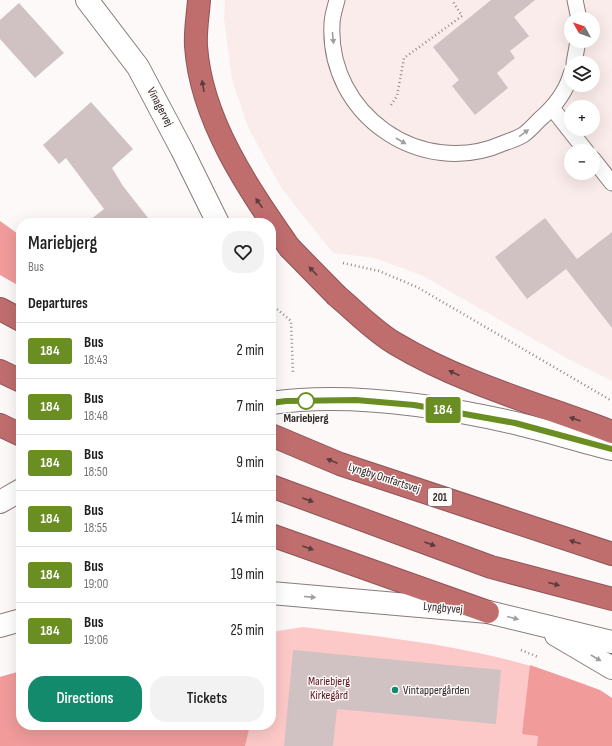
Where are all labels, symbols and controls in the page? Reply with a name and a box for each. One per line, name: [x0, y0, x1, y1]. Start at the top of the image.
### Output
north arrow: [564, 12, 600, 48]
map controls: [564, 12, 600, 180]
one-way arrow: [330, 32, 336, 44]
button: layers: [564, 56, 600, 92]
one-way arrow: [200, 80, 206, 92]
street label: Vinagervej: [144, 85, 176, 129]
button: +: [564, 100, 600, 136]
one-way arrow: [519, 129, 530, 137]
one-way arrow: [395, 138, 407, 145]
button: −: [564, 144, 600, 180]
one-way arrow: [255, 198, 263, 208]
button: heart: [222, 231, 264, 273]
text: Mariebjerg: [28, 232, 97, 255]
text: Bus: [28, 259, 44, 275]
one-way arrow: [308, 266, 318, 276]
text: Departures: [28, 294, 88, 313]
text: Bus: [84, 333, 103, 352]
text: 2 min: [237, 341, 264, 360]
text: 184: [41, 342, 59, 359]
text: 18:43: [84, 352, 108, 368]
one-way arrow: [448, 370, 459, 376]
text: Bus: [84, 389, 103, 408]
marker: Mariebjerg: [297, 392, 315, 410]
text: 7 min: [237, 397, 264, 416]
line badge: 184: [420, 397, 466, 423]
text: 184: [41, 398, 59, 415]
text: 184: [434, 401, 452, 418]
text: 18:48: [84, 408, 108, 424]
place label: Mariebjerg: [284, 411, 329, 426]
one-way arrow: [569, 416, 581, 422]
text: Bus: [84, 445, 103, 464]
text: 9 min: [236, 453, 264, 472]
text: 184: [41, 454, 59, 471]
one-way arrow: [326, 457, 338, 463]
street label: Lyngby Omfartsvej: [346, 459, 422, 497]
text: 18:50: [84, 464, 108, 480]
road number: 201: [428, 488, 452, 506]
one-way arrow: [302, 497, 314, 503]
text: Bus: [84, 501, 103, 520]
text: 14 min: [231, 509, 264, 528]
text: 184: [41, 510, 59, 527]
text: 18:55: [84, 520, 107, 536]
one-way arrow: [569, 539, 581, 545]
one-way arrow: [424, 542, 436, 548]
one-way arrow: [302, 545, 314, 551]
text: Bus: [84, 557, 103, 576]
text: 19 min: [231, 565, 264, 584]
text: 184: [41, 566, 59, 583]
text: 19:00: [84, 576, 108, 592]
one-way arrow: [547, 581, 560, 587]
one-way arrow: [304, 593, 316, 600]
street label: Lyngbyvej: [423, 599, 463, 617]
text: Bus: [84, 613, 103, 632]
one-way arrow: [507, 616, 519, 622]
text: 25 min: [231, 621, 264, 640]
text: 184: [41, 622, 59, 639]
text: 19:06: [84, 632, 108, 648]
one-way arrow: [590, 655, 602, 662]
park label: Mariebjerg Kirkegård: [308, 674, 350, 703]
button: Directions: [28, 676, 142, 722]
button: Tickets: [150, 676, 264, 722]
place label: Vintappergården: [403, 683, 469, 698]
marker: Vintappergården: [390, 685, 400, 695]

